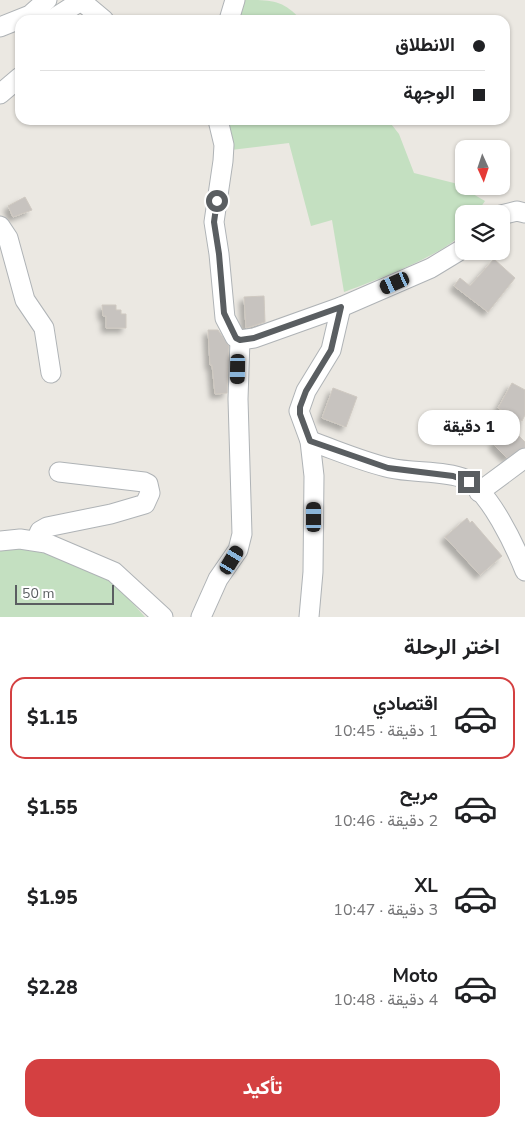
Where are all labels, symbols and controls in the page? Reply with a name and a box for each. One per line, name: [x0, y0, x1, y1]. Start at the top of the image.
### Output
text: الانطلاق: [395, 32, 455, 58]
text: الوجهة: [403, 80, 455, 106]
north arrow: [455, 140, 510, 195]
map controls: [455, 140, 510, 260]
route start: [206, 190, 228, 212]
button: layers: [455, 205, 510, 260]
car: [378, 270, 411, 296]
car: [230, 354, 245, 384]
callout: 1 دقيقة: [418, 410, 520, 444]
text: 1 دقيقة: [443, 416, 495, 438]
route end: [458, 471, 480, 493]
car: [306, 502, 321, 532]
car: [217, 543, 246, 577]
scale bar: [15, 582, 114, 605]
text: 50 m: [22, 584, 54, 603]
text: اختر الرحلة: [404, 632, 500, 662]
text: اقتصادي: [373, 691, 438, 717]
icon: car: [453, 696, 498, 741]
text: $1.15: [27, 705, 78, 731]
text: 1 دقيقة · 10:45: [333, 720, 438, 742]
text: مريح: [400, 781, 438, 807]
icon: car: [453, 786, 498, 831]
text: $1.55: [27, 795, 78, 821]
text: 2 دقيقة · 10:46: [333, 810, 438, 832]
text: XL: [415, 873, 438, 899]
icon: car: [453, 876, 498, 921]
text: $1.95: [27, 885, 78, 911]
text: 3 دقيقة · 10:47: [333, 899, 438, 921]
text: Moto: [393, 963, 438, 989]
icon: car: [453, 966, 498, 1011]
text: $2.28: [27, 975, 78, 1001]
text: 4 دقيقة · 10:48: [333, 989, 438, 1011]
button: تأكيد: [25, 1059, 500, 1117]

